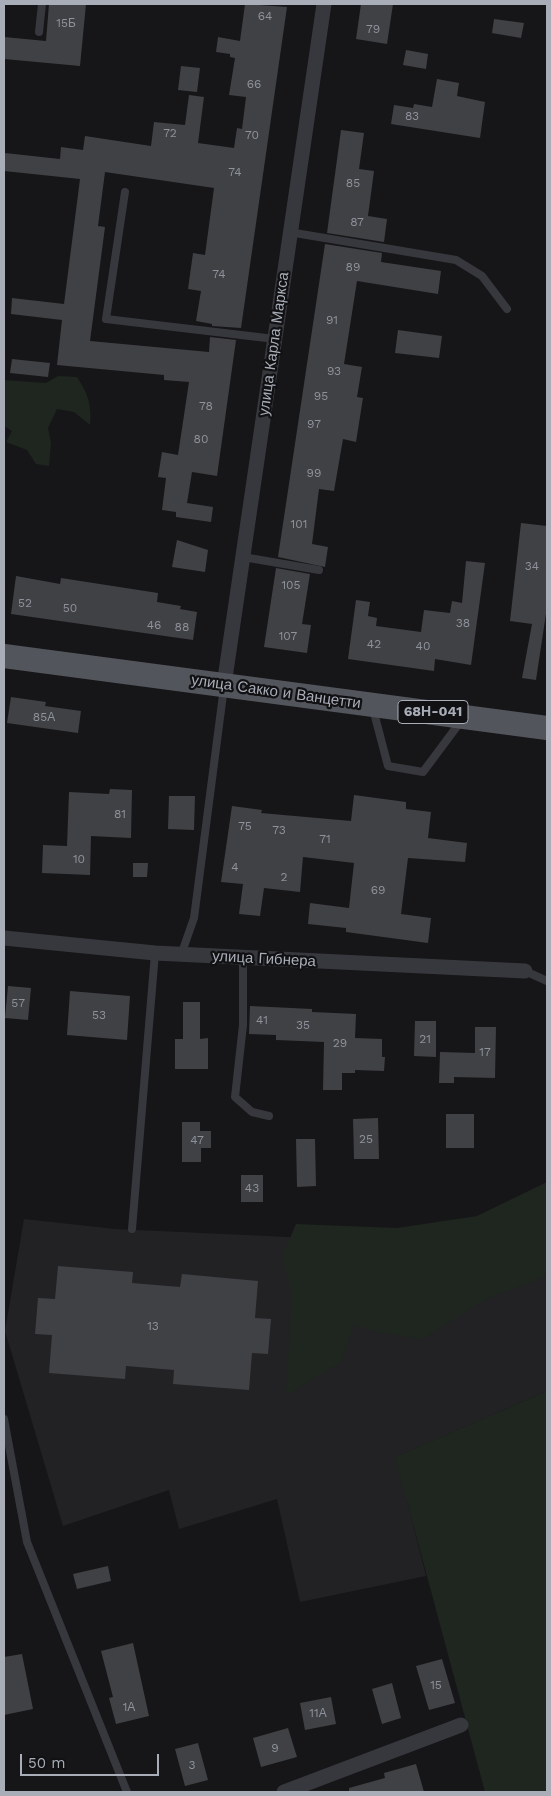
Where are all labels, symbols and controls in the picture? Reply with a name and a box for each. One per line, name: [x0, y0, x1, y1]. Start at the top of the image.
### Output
house number: 64: [258, 9, 272, 23]
house number: 15Б: [56, 16, 76, 30]
house number: 79: [366, 22, 380, 36]
house number: 66: [247, 77, 261, 91]
house number: 83: [405, 109, 419, 123]
house number: 72: [163, 126, 177, 140]
house number: 70: [245, 128, 259, 142]
house number: 74: [228, 165, 242, 179]
house number: 85: [346, 176, 360, 190]
house number: 87: [350, 215, 364, 229]
house number: 89: [346, 260, 360, 274]
house number: 74: [212, 267, 226, 281]
street label: улица Карла Маркса: [255, 271, 293, 417]
house number: 91: [326, 313, 338, 327]
house number: 93: [327, 364, 341, 378]
house number: 95: [314, 389, 328, 403]
house number: 78: [199, 399, 213, 413]
house number: 97: [307, 417, 321, 431]
house number: 80: [194, 432, 208, 446]
house number: 99: [307, 466, 321, 480]
house number: 101: [291, 517, 307, 531]
house number: 34: [525, 559, 539, 573]
house number: 105: [281, 578, 301, 592]
house number: 52: [18, 596, 32, 610]
house number: 50: [63, 601, 77, 615]
house number: 38: [456, 616, 470, 630]
house number: 46: [147, 618, 161, 632]
house number: 88: [175, 620, 189, 634]
house number: 107: [279, 629, 297, 643]
house number: 42: [367, 637, 381, 651]
house number: 40: [416, 639, 430, 653]
street label: улица Сакко и Ванцетти: [190, 671, 362, 713]
road number: 68Н-041: [398, 700, 468, 724]
house number: 85А: [33, 710, 55, 724]
house number: 81: [114, 807, 126, 821]
house number: 75: [238, 819, 252, 833]
house number: 73: [272, 823, 286, 837]
house number: 71: [319, 832, 331, 846]
house number: 10: [73, 852, 85, 866]
house number: 4: [231, 860, 239, 874]
house number: 2: [281, 870, 287, 884]
house number: 69: [371, 883, 385, 897]
street label: улица Гибнера: [212, 947, 316, 971]
house number: 57: [11, 996, 25, 1010]
house number: 53: [92, 1008, 106, 1022]
house number: 41: [256, 1013, 268, 1027]
house number: 35: [296, 1018, 310, 1032]
house number: 21: [419, 1032, 431, 1046]
house number: 29: [333, 1036, 347, 1050]
house number: 17: [479, 1045, 491, 1059]
house number: 25: [359, 1132, 373, 1146]
house number: 47: [190, 1133, 204, 1147]
house number: 43: [245, 1181, 259, 1195]
house number: 13: [147, 1319, 159, 1333]
house number: 15: [430, 1678, 442, 1692]
house number: 1А: [123, 1700, 135, 1714]
house number: 11А: [309, 1706, 327, 1720]
house number: 9: [271, 1741, 279, 1755]
scale bar: [22, 1744, 161, 1776]
text: 50 m: [28, 1754, 65, 1772]
house number: 3: [189, 1758, 195, 1772]

